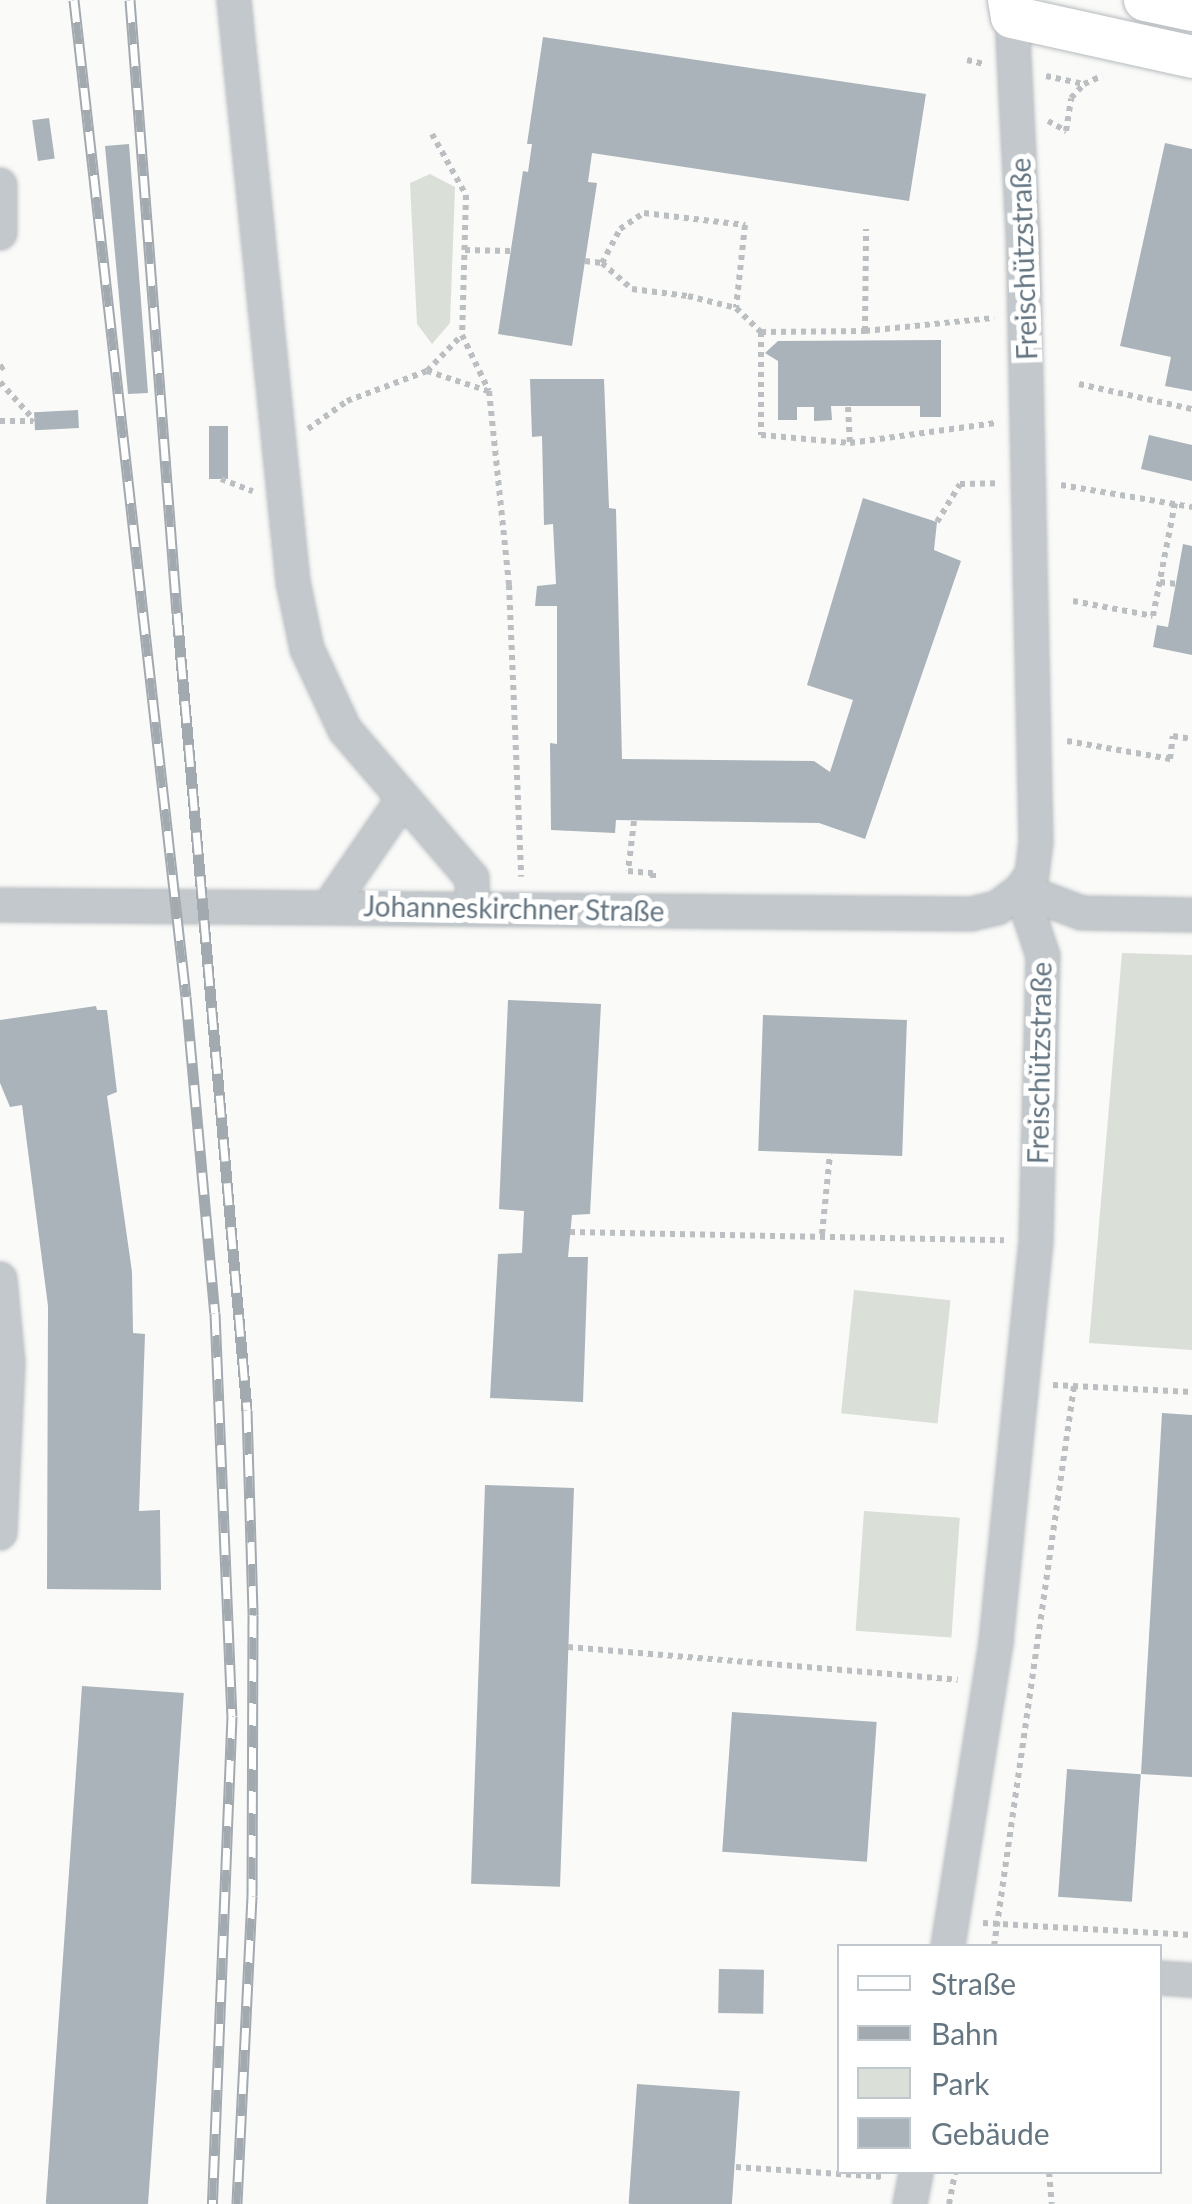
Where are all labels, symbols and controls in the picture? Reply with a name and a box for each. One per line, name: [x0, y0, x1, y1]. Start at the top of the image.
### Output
street label: Freischützstraße: [1003, 157, 1043, 361]
street label: Johanneskirchner Straße: [363, 889, 665, 927]
street label: Freischützstraße: [1020, 962, 1058, 1164]
legend: [837, 1944, 1162, 2174]
text: Straße: [931, 1965, 1016, 2001]
text: Bahn: [931, 2015, 999, 2051]
text: Park: [931, 2065, 990, 2101]
text: Gebäude: [931, 2115, 1050, 2151]

